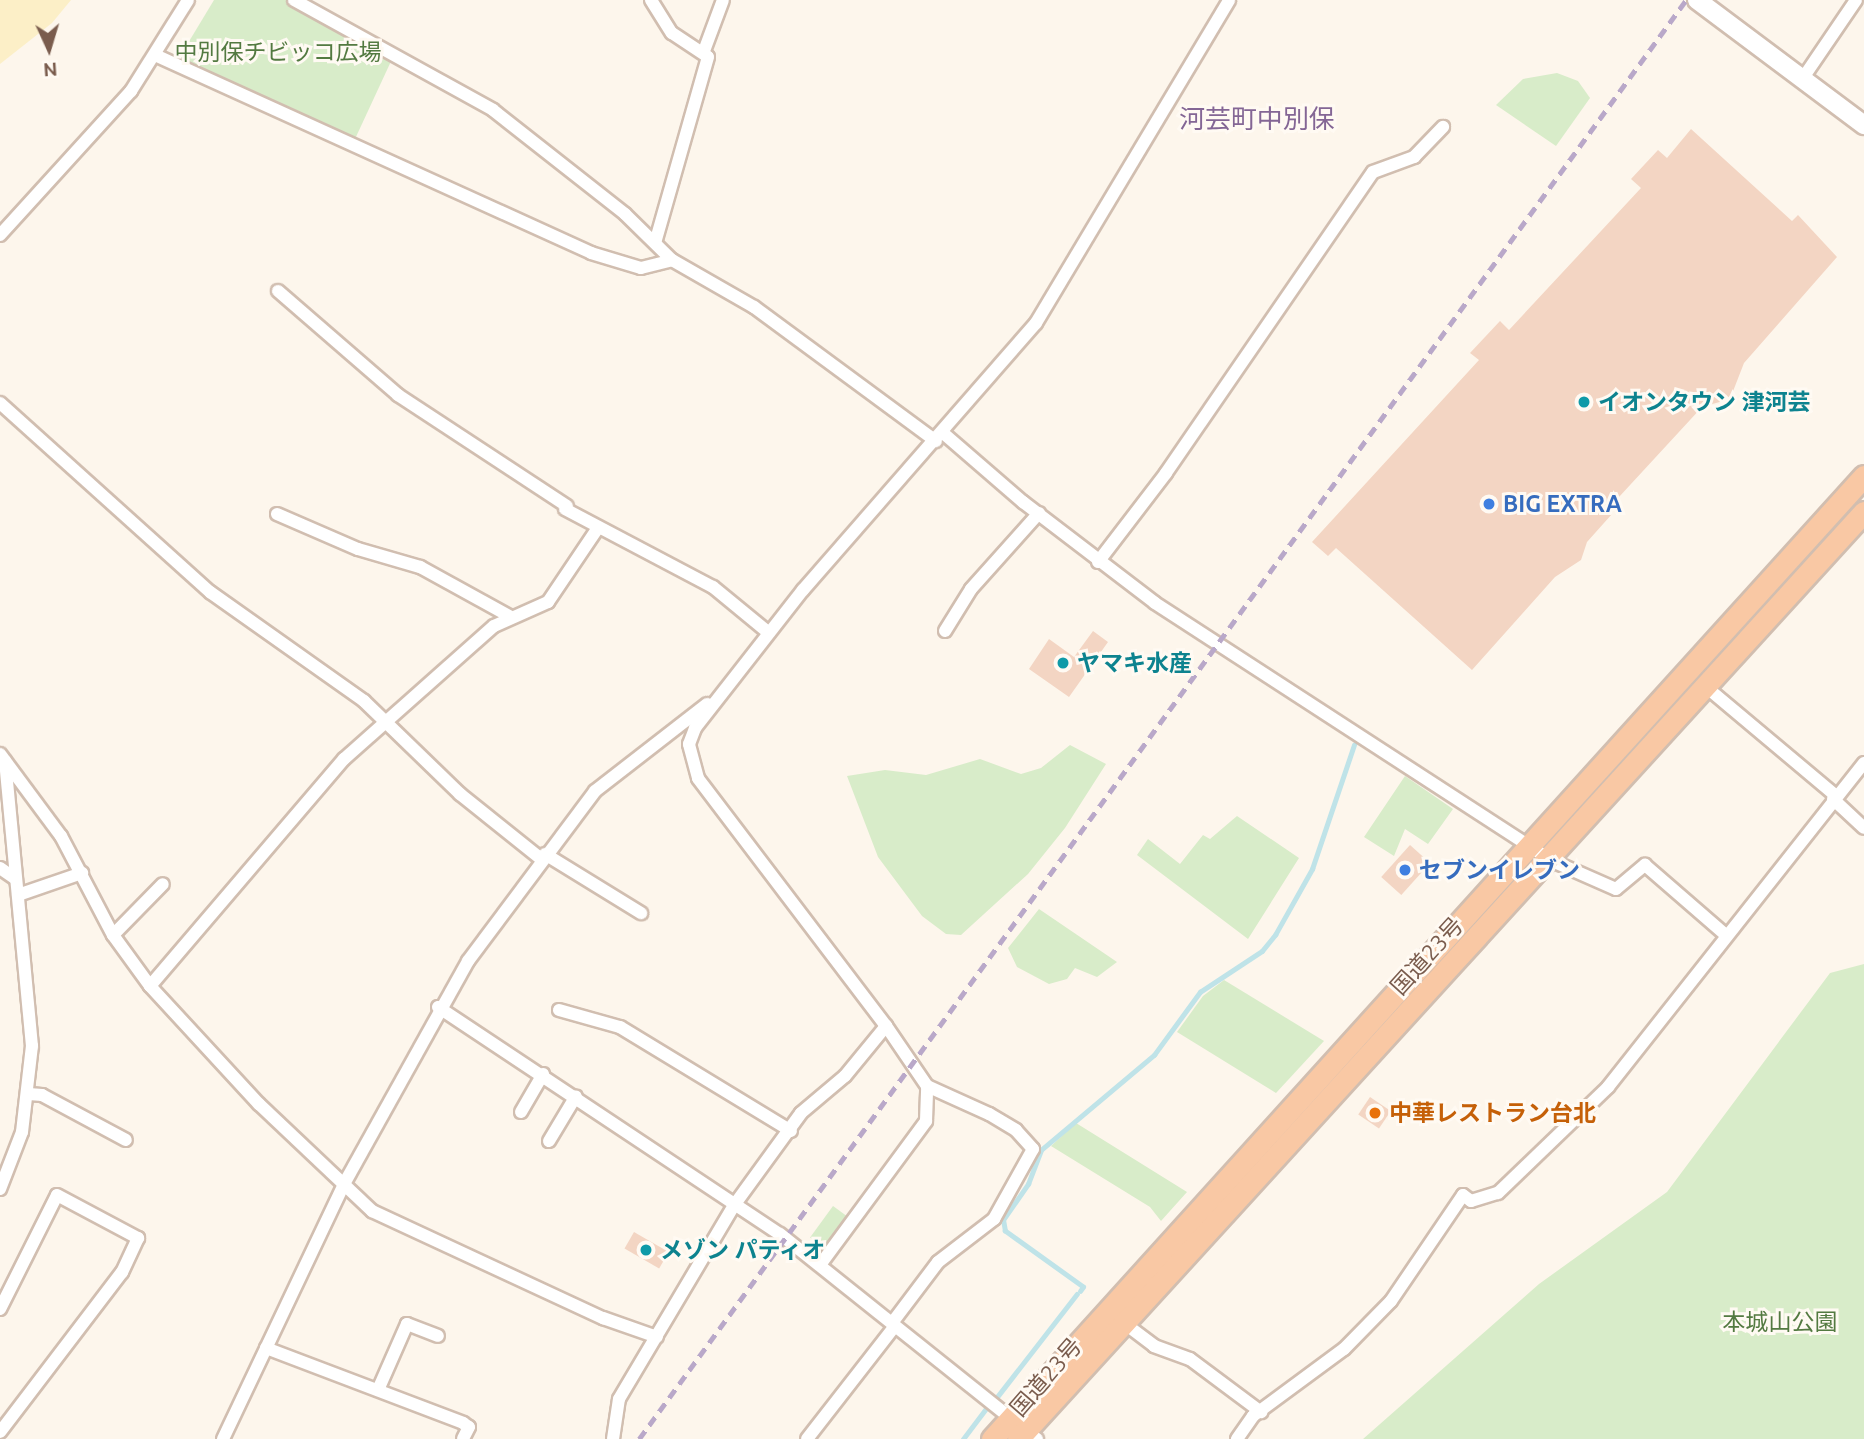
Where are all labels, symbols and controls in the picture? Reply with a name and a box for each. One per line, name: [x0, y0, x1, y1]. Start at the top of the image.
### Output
north arrow: [14, 14, 84, 84]
park label: 中別保チビッコ広場: [175, 38, 381, 66]
text: N: [43, 58, 58, 81]
district label: 河芸町中別保: [1179, 103, 1335, 135]
place label: イオンタウン 津河芸: [1598, 388, 1810, 416]
marker: イオンタウン 津河芸: [1576, 394, 1592, 410]
place label: BIG EXTRA: [1503, 490, 1622, 518]
marker: BIG EXTRA: [1481, 496, 1497, 512]
place label: ヤマキ水産: [1077, 649, 1192, 677]
marker: ヤマキ水産: [1055, 655, 1071, 671]
place label: セブンイレブン: [1419, 856, 1580, 884]
marker: セブンイレブン: [1397, 862, 1413, 878]
street label: 国道23号: [1385, 911, 1469, 1001]
place label: 中華レストラン台北: [1389, 1099, 1596, 1127]
marker: 中華レストラン台北: [1367, 1105, 1383, 1121]
place label: メゾン パティオ: [660, 1236, 826, 1264]
marker: メゾン パティオ: [638, 1242, 654, 1258]
park label: 本城山公園: [1723, 1308, 1837, 1336]
street label: 国道23号: [1004, 1332, 1088, 1422]

